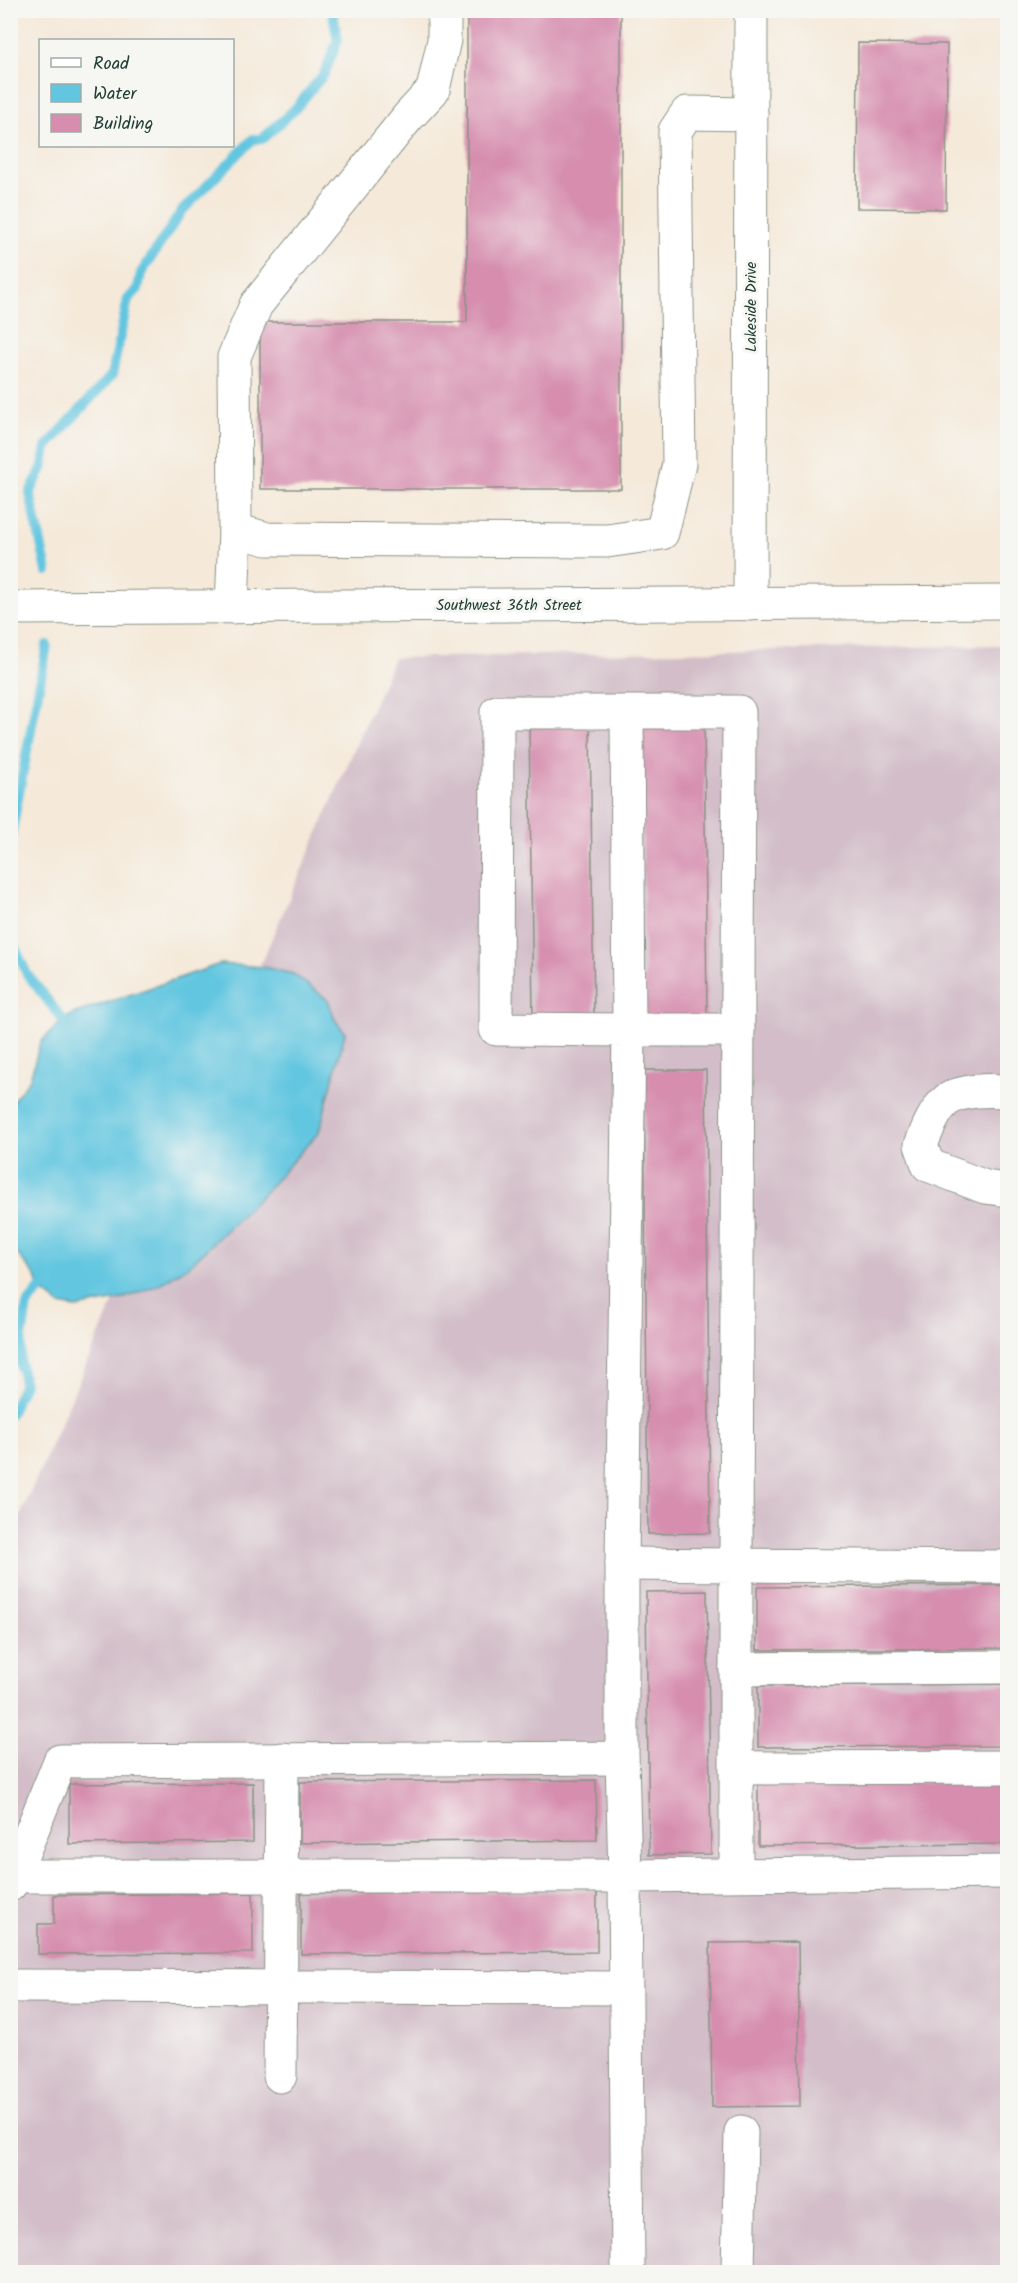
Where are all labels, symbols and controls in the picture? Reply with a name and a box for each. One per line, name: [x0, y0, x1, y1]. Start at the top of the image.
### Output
legend: [39, 39, 234, 147]
text: Road: [93, 50, 130, 79]
text: Water: [93, 80, 138, 109]
text: Building: [93, 110, 153, 139]
street label: Lakeside Drive: [740, 261, 764, 352]
street label: Southwest 36th Street: [436, 594, 582, 618]

